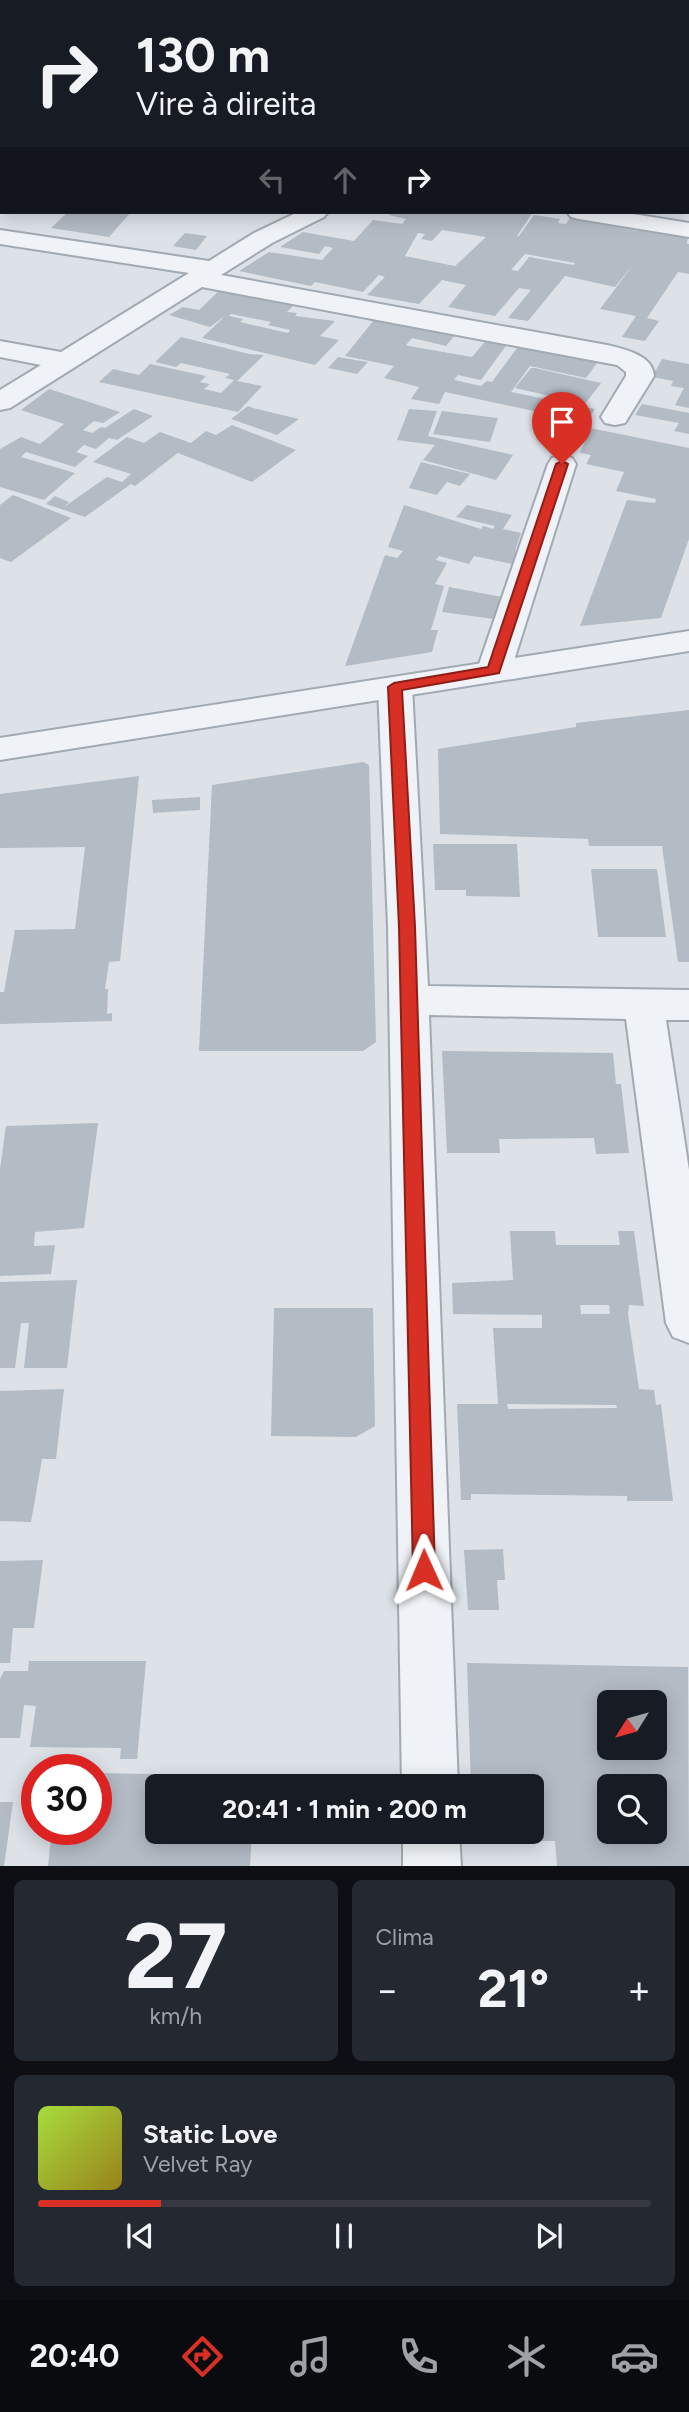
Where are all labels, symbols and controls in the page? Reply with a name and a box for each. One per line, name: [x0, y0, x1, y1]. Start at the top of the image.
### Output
text: 130 m: [136, 25, 270, 84]
icon: right: [21, 28, 112, 119]
text: Vire à direita: [136, 85, 316, 123]
icon: left: [253, 161, 291, 199]
icon: ahead: [326, 161, 364, 199]
icon: right: [399, 161, 437, 199]
pin: [532, 392, 592, 464]
icon: arrive: [543, 403, 581, 441]
position arrow: [387, 1533, 461, 1607]
north arrow: [597, 1690, 667, 1760]
map controls: [597, 1690, 667, 1844]
speed limit sign: 30: [21, 1754, 112, 1845]
button: search: [597, 1774, 667, 1844]
text: 20:41 · 1 min · 200 m: [222, 1793, 467, 1825]
text: 27: [124, 1902, 227, 2011]
text: Clima: [376, 1923, 434, 1951]
text: 21°: [477, 1958, 549, 2020]
text: −: [376, 1967, 399, 2013]
text: +: [627, 1967, 651, 2013]
text: km/h: [149, 2002, 202, 2030]
text: Static Love: [143, 2118, 277, 2150]
text: Velvet Ray: [143, 2150, 252, 2178]
icon: previous: [121, 2217, 159, 2255]
icon: pause: [325, 2217, 363, 2255]
icon: next: [530, 2217, 568, 2255]
icon: directions: [178, 2332, 227, 2381]
icon: music: [286, 2332, 335, 2381]
icon: phone: [394, 2332, 443, 2381]
icon: climate: [502, 2332, 551, 2381]
icon: car: [610, 2332, 659, 2381]
text: 20:40: [30, 2337, 119, 2375]

